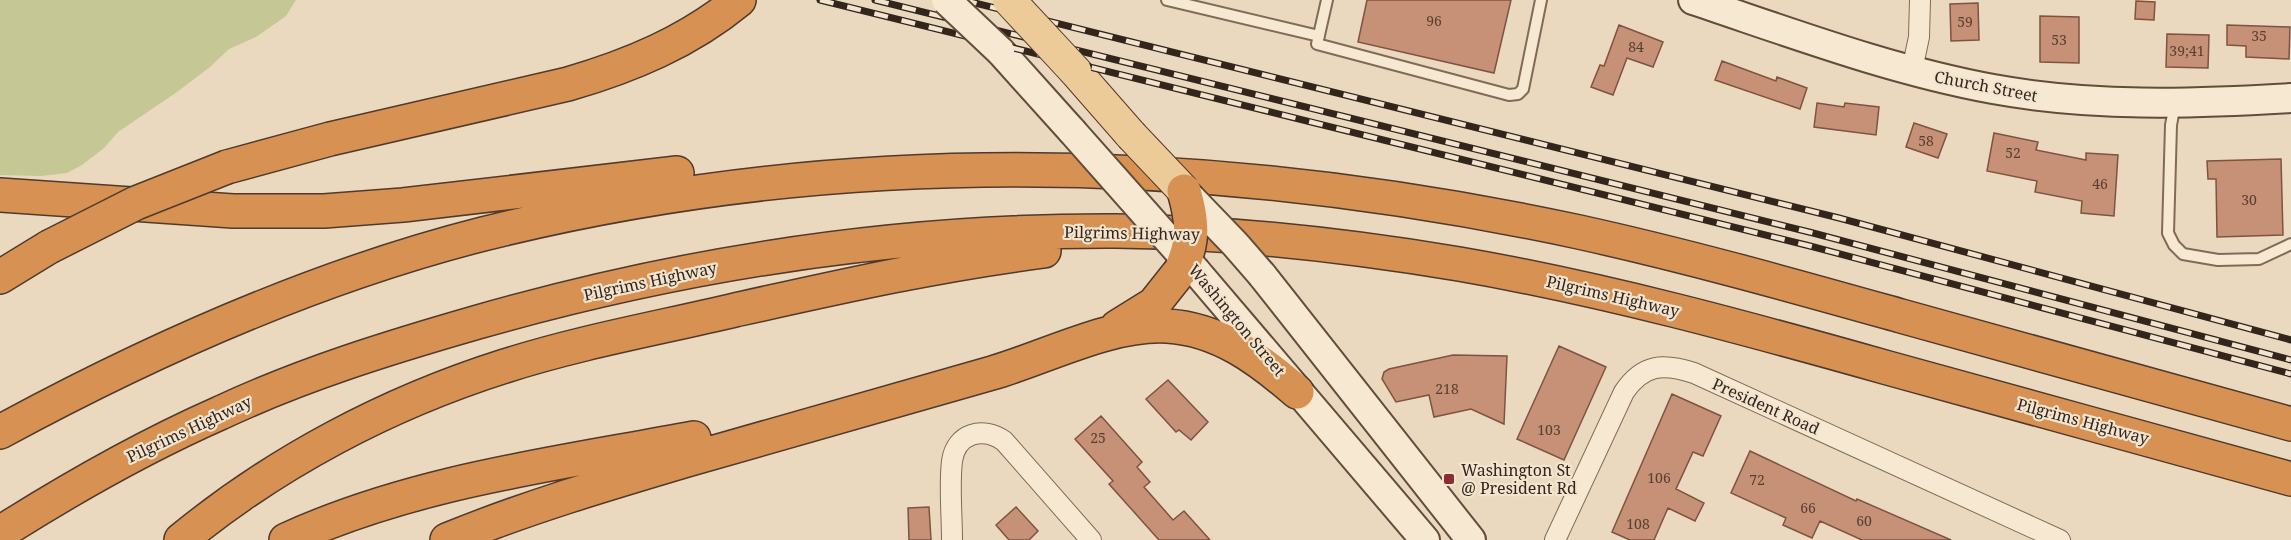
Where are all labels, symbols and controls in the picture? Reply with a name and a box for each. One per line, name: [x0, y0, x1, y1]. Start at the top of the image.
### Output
house number: 96: [1426, 11, 1442, 30]
house number: 59: [1957, 12, 1973, 31]
house number: 35: [2251, 26, 2267, 45]
house number: 53: [2051, 30, 2067, 49]
house number: 84: [1628, 37, 1644, 56]
house number: 39;41: [2169, 41, 2205, 60]
street label: Church Street: [1933, 65, 2040, 107]
house number: 58: [1918, 131, 1934, 150]
house number: 52: [2005, 143, 2021, 162]
house number: 46: [2092, 174, 2108, 193]
house number: 30: [2241, 190, 2257, 209]
street label: Pilgrims Highway: [1064, 221, 1201, 245]
street label: Pilgrims Highway: [581, 256, 720, 306]
street label: Washington Street: [1184, 259, 1291, 381]
street label: Pilgrims Highway: [1544, 270, 1682, 322]
street label: President Road: [1709, 373, 1823, 440]
house number: 218: [1435, 379, 1459, 398]
street label: Pilgrims Highway: [123, 390, 256, 468]
street label: Pilgrims Highway: [2015, 393, 2152, 449]
house number: 103: [1537, 420, 1561, 439]
house number: 25: [1090, 428, 1106, 447]
place label: Washington St @ President Rd: [1461, 459, 1577, 499]
house number: 106: [1647, 468, 1671, 487]
house number: 72: [1749, 470, 1765, 489]
marker: Washington St @ President Rd: [1442, 472, 1456, 486]
house number: 66: [1800, 498, 1816, 517]
house number: 60: [1856, 511, 1872, 530]
house number: 108: [1626, 514, 1650, 533]

